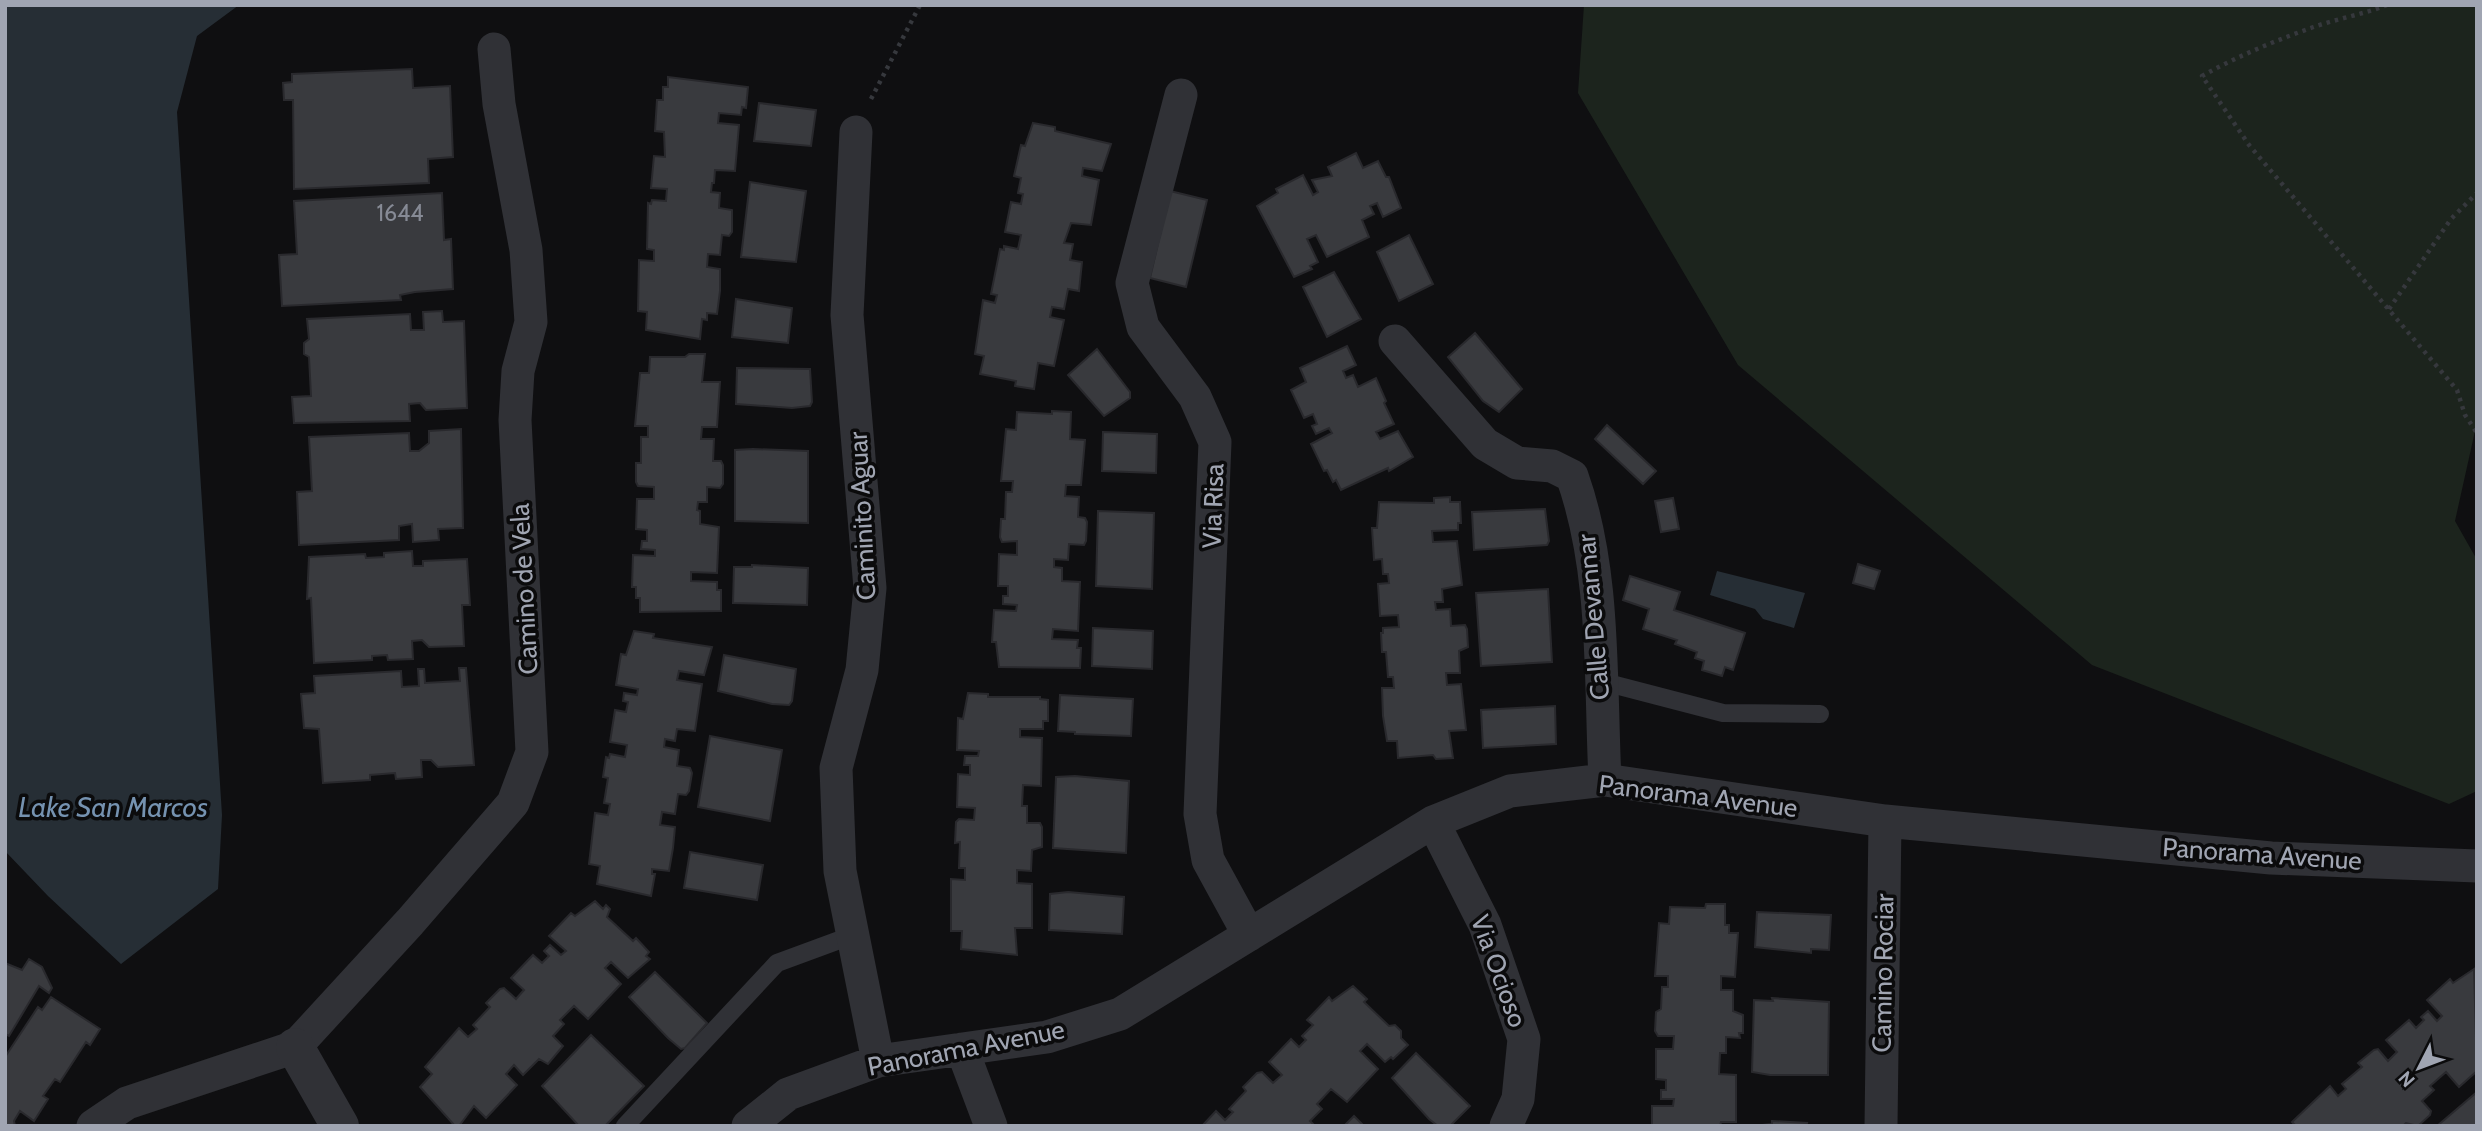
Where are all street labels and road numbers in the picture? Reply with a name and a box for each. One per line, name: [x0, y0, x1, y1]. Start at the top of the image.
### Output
street label: Caminito Aguar: [842, 430, 882, 601]
street label: Via Risa: [1196, 462, 1230, 549]
street label: Camino de Vela: [504, 502, 544, 675]
street label: Calle Devannar: [1570, 532, 1616, 701]
street label: Panorama Avenue: [1597, 768, 1799, 824]
street label: Panorama Avenue: [2161, 831, 2363, 877]
street label: Camino Rociar: [1866, 892, 1900, 1053]
street label: Via Ocioso: [1464, 910, 1534, 1032]
street label: Panorama Avenue: [865, 1013, 1067, 1083]

